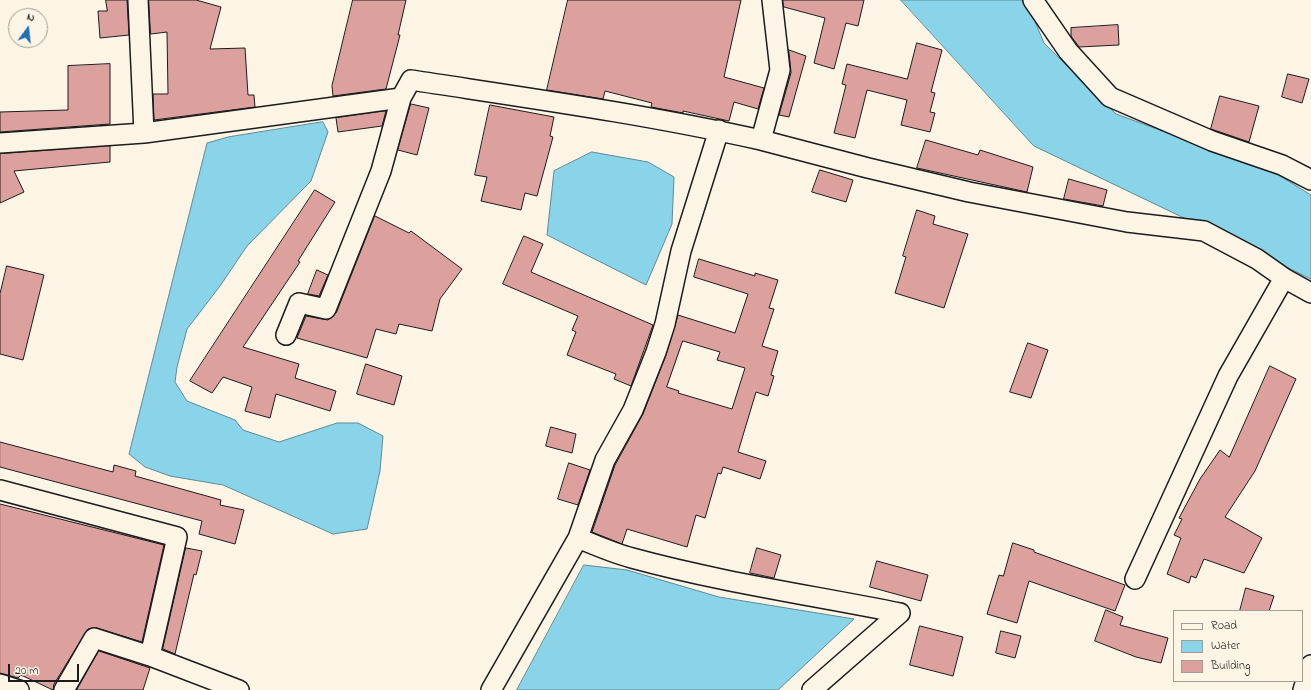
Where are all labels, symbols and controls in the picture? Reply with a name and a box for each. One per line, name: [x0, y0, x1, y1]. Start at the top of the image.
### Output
north arrow: [8, 8, 48, 48]
text: N: [25, 9, 37, 26]
legend: [1173, 610, 1303, 682]
text: Road: [1211, 617, 1237, 635]
text: Water: [1211, 637, 1240, 655]
scale bar: [10, 656, 81, 682]
text: Building: [1211, 657, 1250, 675]
text: 20 m: [15, 662, 38, 680]

